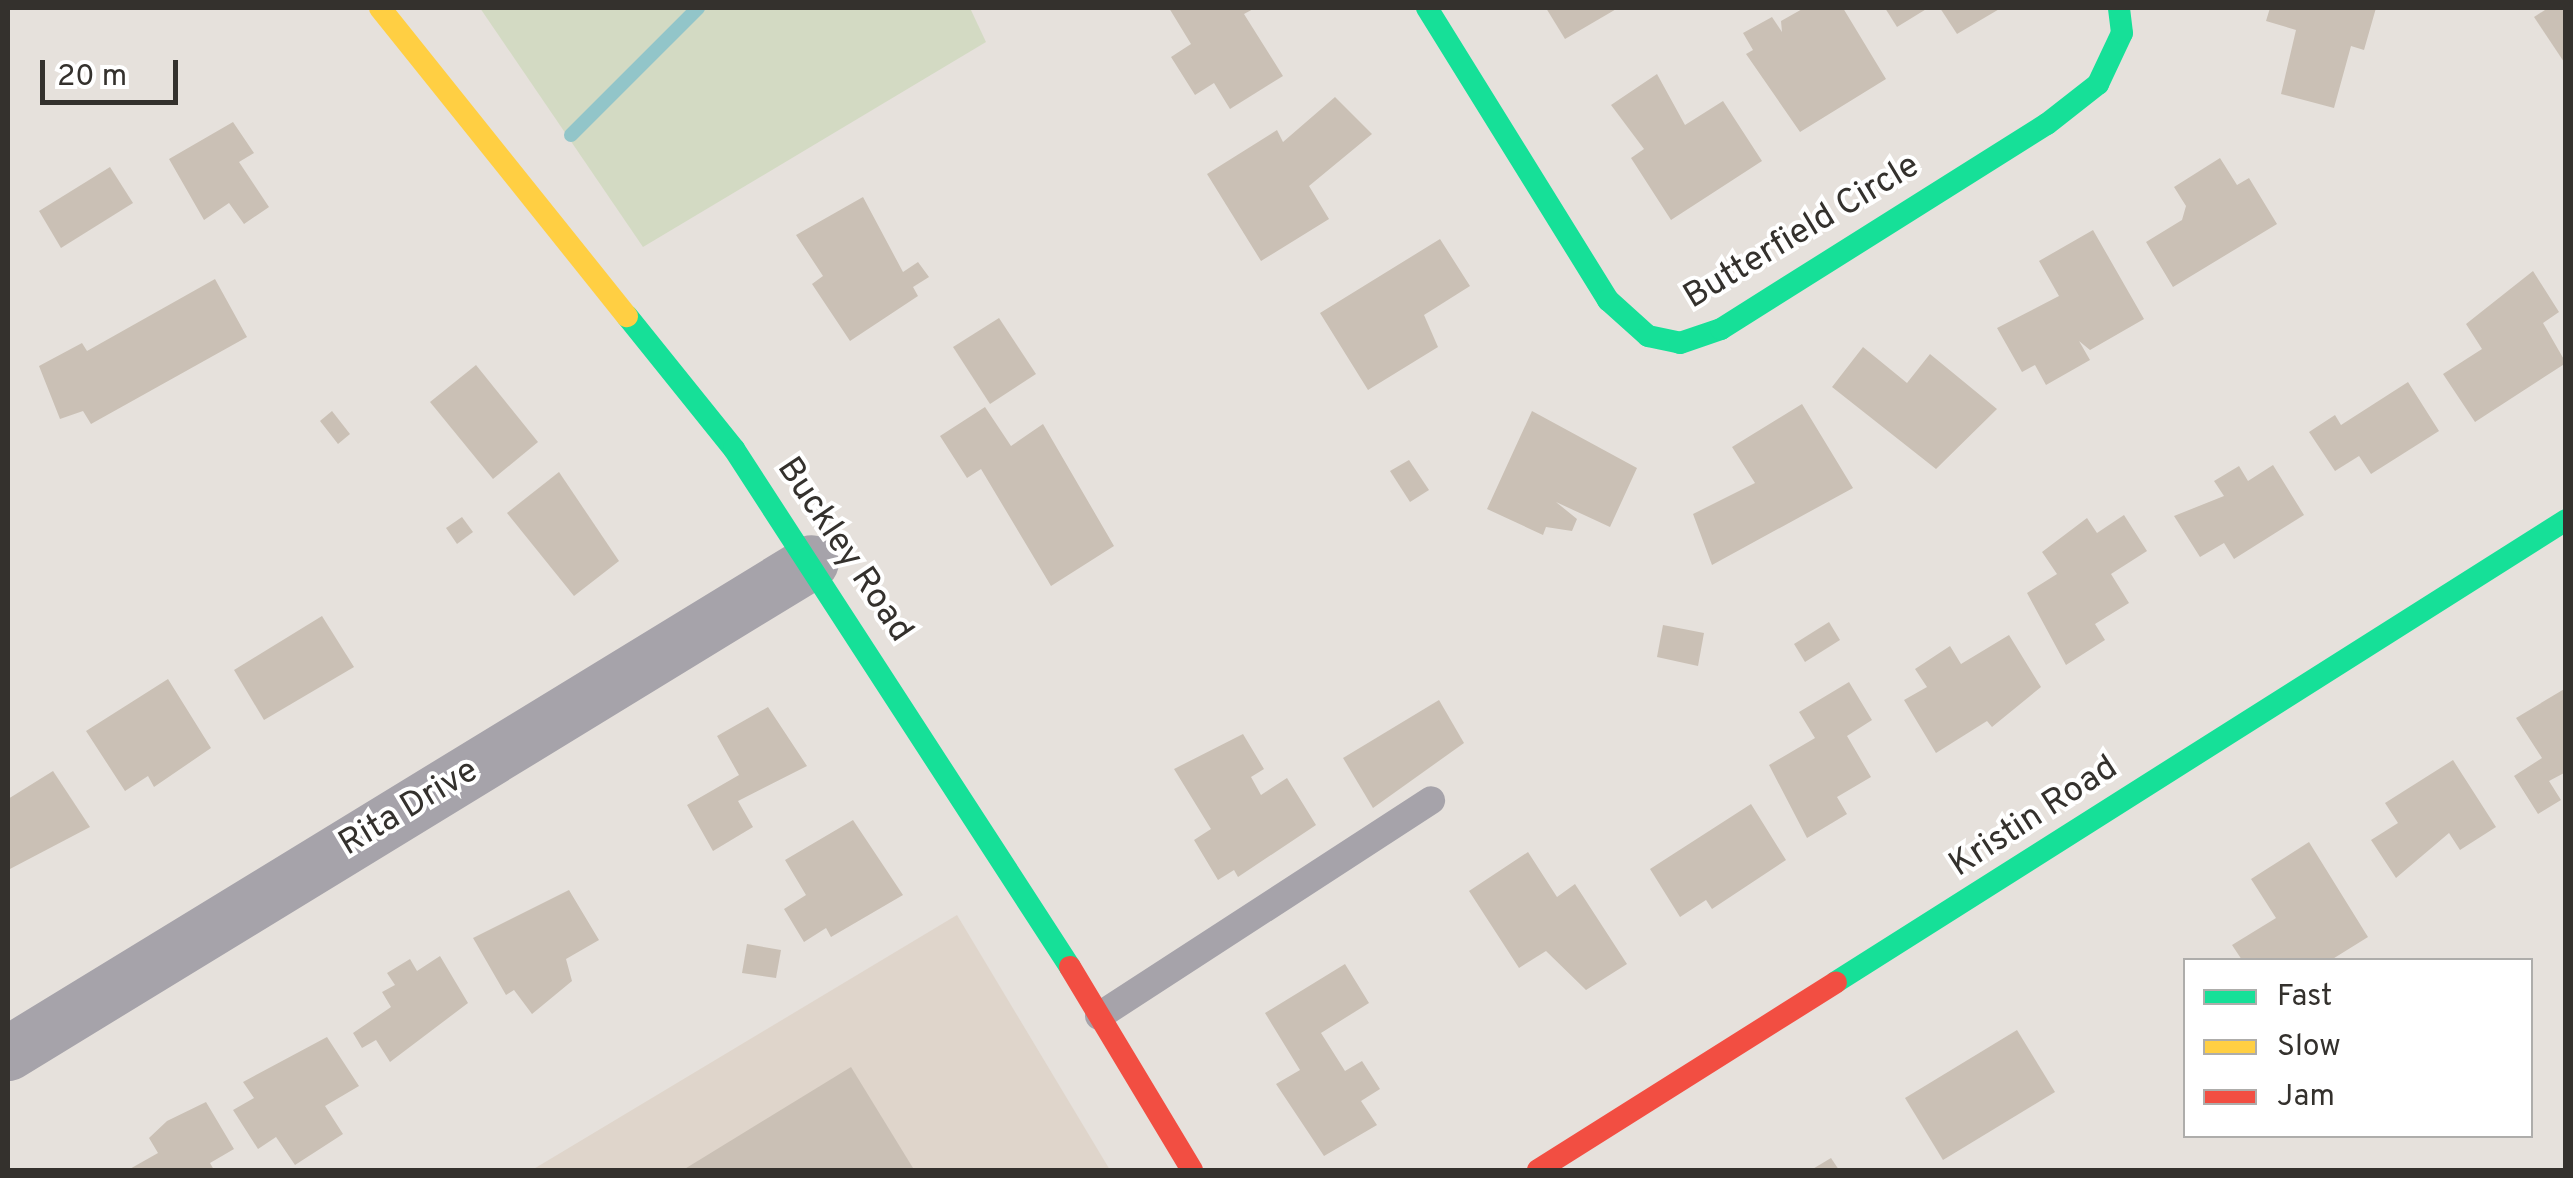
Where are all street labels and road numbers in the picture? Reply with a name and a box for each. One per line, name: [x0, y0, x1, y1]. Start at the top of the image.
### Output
street label: Butterfield Circle: [1677, 145, 1927, 319]
street label: Buckley Road: [767, 450, 921, 650]
street label: Kristin Road: [1942, 747, 2126, 887]
street label: Rita Drive: [332, 750, 486, 866]

